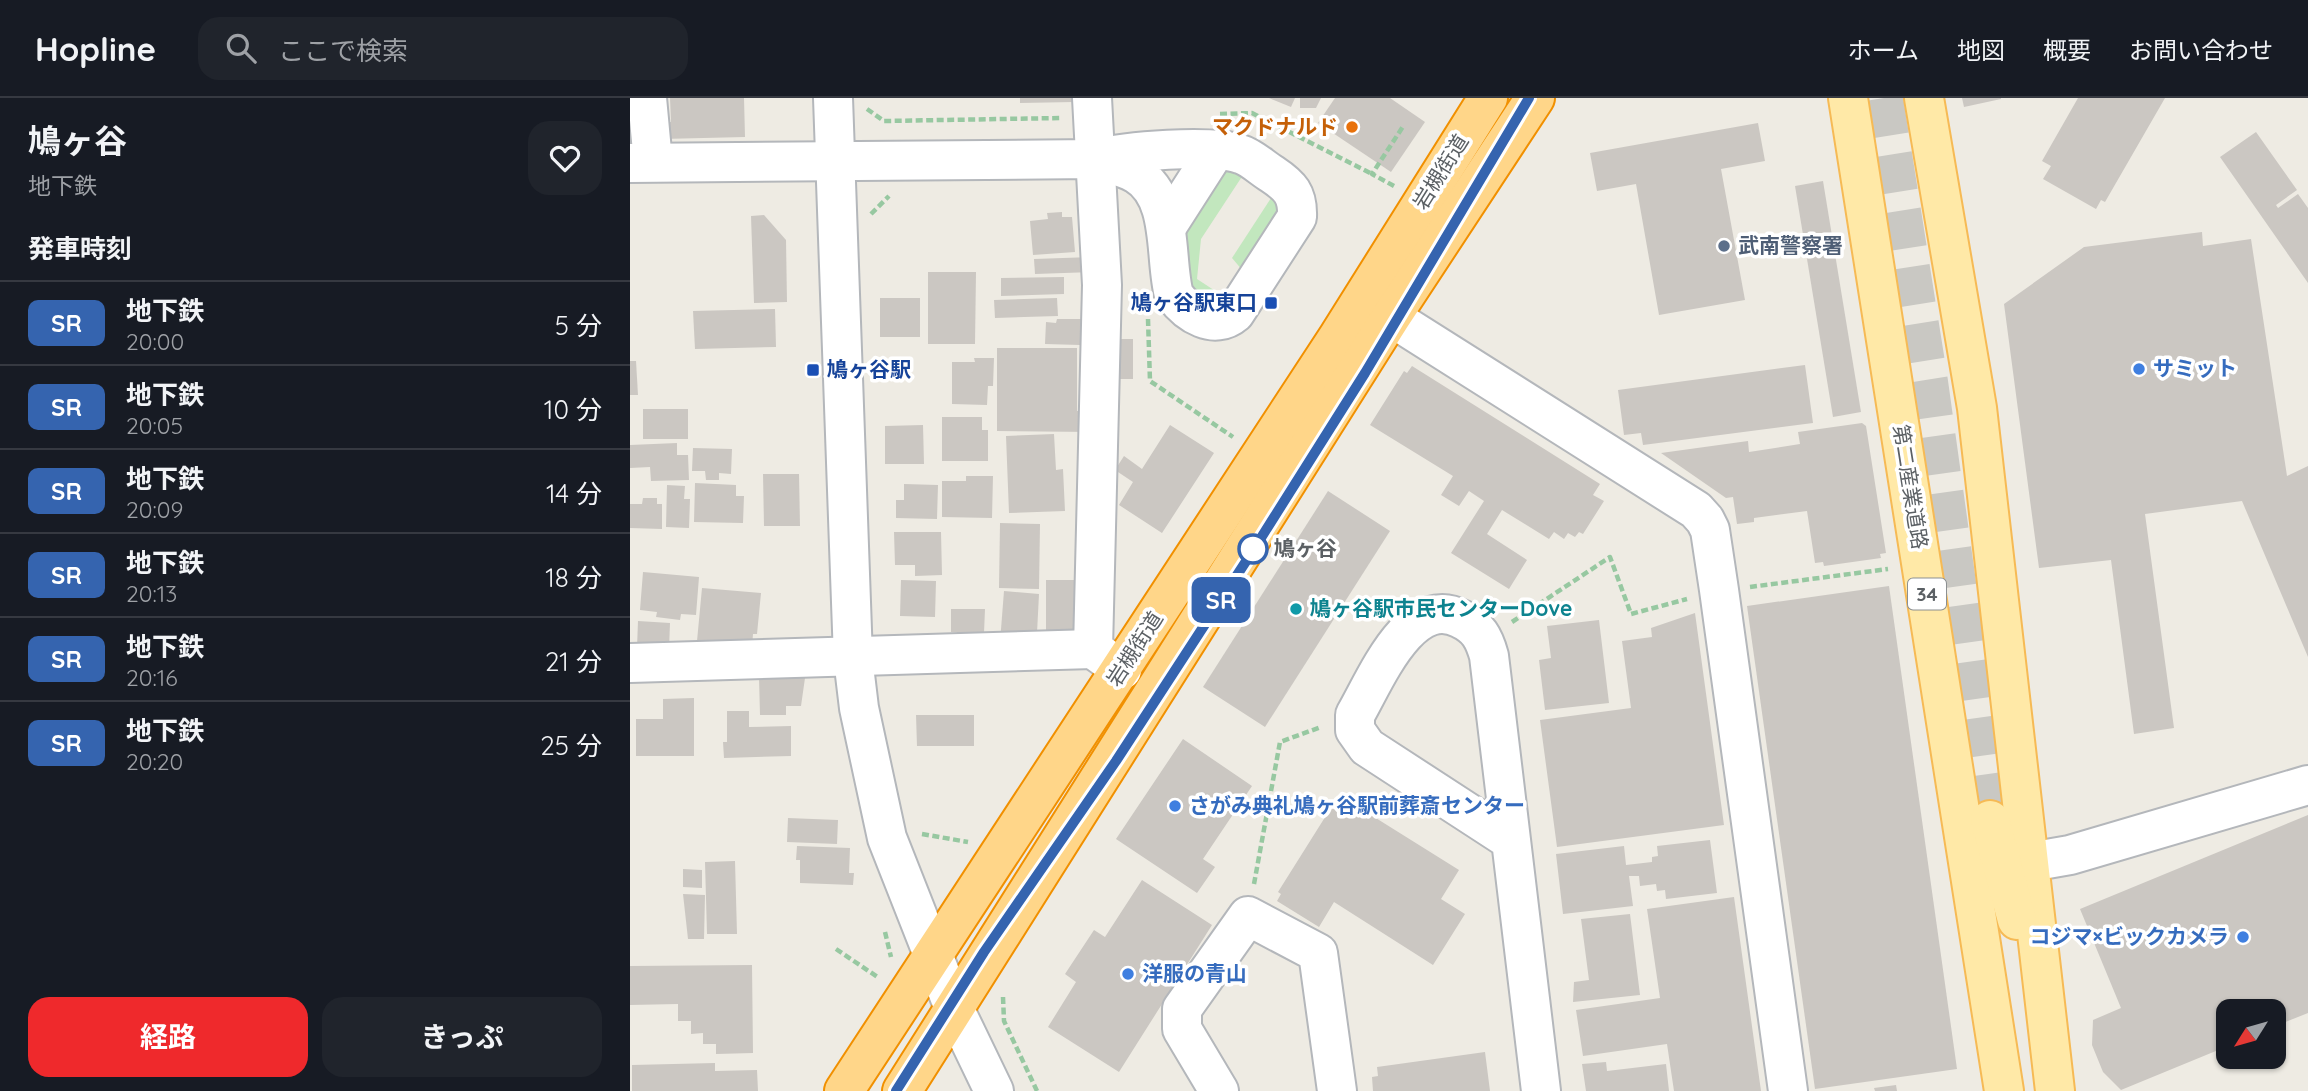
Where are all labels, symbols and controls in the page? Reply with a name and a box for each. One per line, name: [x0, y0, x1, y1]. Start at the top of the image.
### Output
search box: [198, 17, 688, 80]
text: Hopline: [35, 28, 156, 69]
icon: search: [222, 29, 260, 67]
text: ここで検索: [278, 34, 408, 67]
text: ホーム: [1848, 35, 1919, 65]
text: 地図: [1957, 35, 2005, 65]
text: 概要: [2043, 35, 2091, 65]
text: お問い合わせ: [2129, 35, 2273, 65]
place label: マクドナルド: [1212, 113, 1338, 139]
marker: マクドナルド: [1344, 119, 1360, 135]
text: 鳩ヶ谷: [28, 120, 127, 161]
button: heart: [528, 121, 602, 195]
street label: 岩槻街道: [1407, 129, 1473, 214]
text: 地下鉄: [28, 171, 97, 200]
text: 発車時刻: [28, 232, 132, 265]
place label: 武南警察署: [1738, 232, 1843, 258]
marker: 武南警察署: [1716, 238, 1732, 254]
place label: 鳩ヶ谷駅東口: [1131, 289, 1257, 315]
text: 地下鉄: [126, 294, 204, 327]
marker: 鳩ヶ谷駅東口: [1263, 295, 1279, 311]
text: SR: [51, 308, 82, 338]
text: 5 分: [555, 309, 602, 342]
text: 20:00: [126, 327, 184, 356]
place label: サミット: [2153, 355, 2237, 381]
place label: 鳩ヶ谷駅: [827, 356, 911, 382]
marker: サミット: [2131, 361, 2147, 377]
marker: 鳩ヶ谷駅: [805, 362, 821, 378]
text: 地下鉄: [126, 378, 204, 411]
text: SR: [51, 392, 82, 422]
text: 10 分: [544, 393, 602, 426]
text: 20:05: [126, 411, 183, 440]
street label: 第二産業道路: [1888, 423, 1934, 551]
text: 地下鉄: [126, 462, 204, 495]
text: SR: [51, 476, 82, 506]
text: 14 分: [546, 477, 602, 510]
text: 20:09: [126, 495, 183, 524]
marker: 鳩ヶ谷: [1238, 534, 1268, 564]
place label: 鳩ヶ谷: [1274, 535, 1337, 561]
text: 地下鉄: [126, 546, 204, 579]
text: SR: [51, 560, 82, 590]
text: 18 分: [545, 561, 602, 594]
line badge: SR: [1190, 577, 1252, 623]
text: 20:13: [126, 579, 177, 608]
road number: 34: [1908, 579, 1946, 610]
text: SR: [1206, 585, 1236, 615]
place label: 鳩ヶ谷駅市民センターDove: [1310, 595, 1572, 621]
marker: 鳩ヶ谷駅市民センターDove: [1288, 601, 1304, 617]
street label: 岩槻街道: [1100, 606, 1168, 691]
text: 地下鉄: [126, 630, 204, 663]
text: SR: [51, 644, 82, 674]
text: 21 分: [545, 645, 602, 678]
text: 20:16: [126, 663, 178, 692]
text: 地下鉄: [126, 714, 204, 747]
text: SR: [51, 728, 82, 758]
text: 25 分: [540, 729, 602, 762]
text: 20:20: [126, 747, 183, 776]
place label: さがみ典礼鳩ヶ谷駅前葬斎センター: [1189, 792, 1525, 818]
marker: さがみ典礼鳩ヶ谷駅前葬斎センター: [1167, 798, 1183, 814]
place label: コジマ×ビックカメラ: [2029, 923, 2229, 949]
marker: コジマ×ビックカメラ: [2235, 929, 2251, 945]
place label: 洋服の青山: [1142, 960, 1247, 986]
marker: 洋服の青山: [1120, 966, 1136, 982]
button: 経路: [28, 997, 308, 1077]
button: きっぷ: [322, 997, 602, 1077]
north arrow: [2216, 999, 2286, 1069]
map controls: [2216, 999, 2286, 1069]

